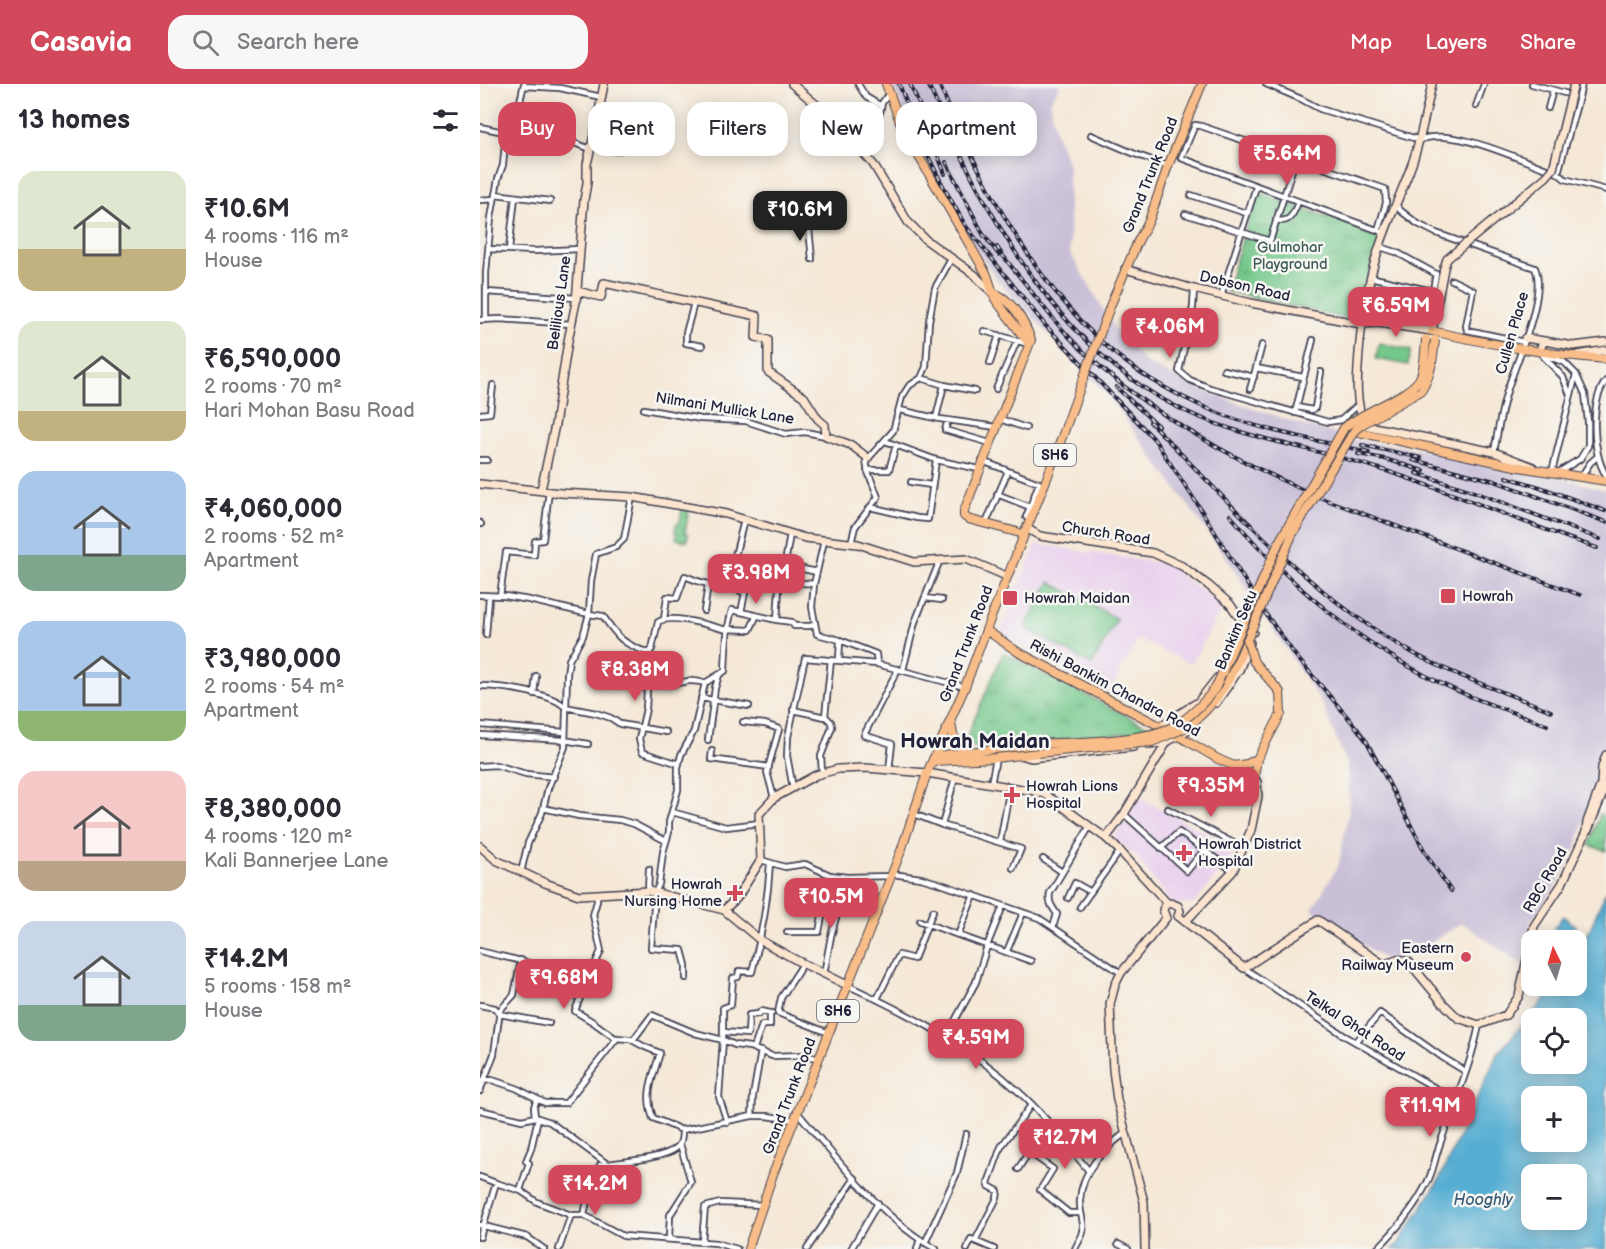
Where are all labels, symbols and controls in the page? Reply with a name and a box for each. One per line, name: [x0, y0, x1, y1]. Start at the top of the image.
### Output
search box: [168, 15, 588, 69]
text: Casavia: [30, 26, 132, 59]
icon: search: [189, 26, 222, 59]
text: Search here: [237, 29, 359, 56]
text: Map: [1350, 30, 1392, 55]
text: Layers: [1425, 30, 1487, 55]
text: Share: [1520, 30, 1576, 55]
chip: Buy: [498, 102, 576, 156]
chip: Rent: [588, 102, 675, 156]
chip: Filters: [687, 102, 788, 156]
chip: New: [800, 102, 884, 156]
chip: Apartment: [896, 102, 1037, 156]
icon: filters: [429, 104, 462, 137]
text: 13 homes: [18, 105, 130, 136]
street label: Grand Trunk Road: [1118, 114, 1182, 236]
pin: ₹5.64M: [1238, 135, 1336, 186]
text: ₹5.64M: [1253, 142, 1321, 166]
pin: ₹10.6M: [751, 191, 849, 242]
text: ₹10.6M: [204, 194, 290, 225]
icon: home: [66, 195, 138, 267]
text: ₹10.6M: [767, 198, 833, 222]
text: 4 rooms · 116 m²: [204, 225, 349, 249]
park label: Gulmohar Playground: [1252, 238, 1328, 274]
text: House: [204, 249, 263, 273]
street label: Belilious Lane: [543, 255, 576, 351]
street label: Dobson Road: [1198, 267, 1292, 306]
pin: ₹6.59M: [1347, 287, 1445, 338]
street label: Cullen Place: [1492, 290, 1533, 377]
text: ₹6.59M: [1362, 294, 1430, 318]
pin: ₹4.06M: [1121, 308, 1219, 359]
text: ₹4.06M: [1135, 315, 1205, 339]
text: ₹6,590,000: [204, 344, 341, 375]
icon: home: [66, 345, 138, 417]
text: 2 rooms · 70 m²: [204, 375, 342, 399]
street label: Nilmani Mullick Lane: [654, 388, 796, 429]
text: Hari Mohan Basu Road: [204, 399, 415, 423]
road number: SH6: [1034, 444, 1076, 466]
text: ₹4,060,000: [204, 494, 342, 525]
icon: home: [66, 495, 138, 567]
street label: Church Road: [1061, 517, 1151, 550]
text: 2 rooms · 52 m²: [204, 525, 344, 549]
text: Apartment: [204, 549, 299, 573]
pin: ₹3.98M: [707, 554, 805, 605]
text: ₹3.98M: [722, 561, 790, 585]
street label: Grand Trunk Road: [935, 583, 997, 705]
street label: Bankim Setu: [1211, 587, 1262, 673]
marker: Howrah: [1439, 587, 1457, 605]
place label: Howrah: [1462, 587, 1513, 606]
marker: Howrah Maidan: [1001, 589, 1019, 607]
place label: Howrah Maidan: [1024, 589, 1130, 608]
street label: Rishi Bankim Chandra Road: [1026, 635, 1203, 742]
text: ₹3,980,000: [204, 644, 341, 675]
icon: home: [66, 645, 138, 717]
pin: ₹8.38M: [586, 651, 684, 702]
text: ₹8.38M: [601, 658, 669, 682]
text: 2 rooms · 54 m²: [204, 675, 344, 699]
text: Apartment: [204, 699, 299, 723]
district label: Howrah Maidan: [900, 729, 1050, 754]
pin: ₹9.35M: [1162, 767, 1260, 818]
text: ₹9.35M: [1177, 774, 1245, 798]
place label: Howrah Lions Hospital: [1026, 777, 1119, 813]
marker: Howrah Lions Hospital: [1003, 786, 1021, 804]
text: ₹8,380,000: [204, 794, 342, 825]
icon: home: [66, 795, 138, 867]
text: 4 rooms · 120 m²: [204, 825, 353, 849]
place label: Howrah District Hospital: [1198, 835, 1302, 871]
marker: Howrah District Hospital: [1175, 844, 1193, 862]
street label: RBC Road: [1519, 844, 1572, 916]
text: Kali Bannerjee Lane: [204, 849, 388, 873]
place label: Howrah Nursing Home: [624, 875, 722, 911]
pin: ₹10.5M: [782, 878, 880, 929]
marker: Howrah Nursing Home: [726, 884, 744, 902]
text: ₹10.5M: [798, 885, 864, 909]
north arrow: [1521, 930, 1587, 996]
map controls: [1521, 930, 1587, 1230]
place label: Eastern Railway Museum: [1341, 939, 1454, 975]
text: ₹14.2M: [204, 944, 289, 975]
icon: home: [66, 945, 138, 1017]
marker: Eastern Railway Museum: [1459, 950, 1473, 964]
pin: ₹9.68M: [515, 959, 613, 1010]
text: ₹9.68M: [530, 966, 598, 990]
text: 5 rooms · 158 m²: [204, 975, 351, 999]
street label: Telkal Ghat Road: [1301, 987, 1408, 1066]
text: House: [204, 999, 263, 1023]
road number: SH6: [817, 1000, 859, 1022]
button: locate: [1521, 1008, 1587, 1074]
pin: ₹4.59M: [927, 1019, 1025, 1070]
text: ₹4.59M: [942, 1026, 1010, 1050]
street label: Grand Trunk Road: [758, 1035, 820, 1157]
button: +: [1521, 1086, 1587, 1152]
pin: ₹11.9M: [1381, 1087, 1479, 1138]
text: ₹11.9M: [1399, 1094, 1461, 1118]
pin: ₹12.7M: [1016, 1119, 1114, 1170]
text: ₹12.7M: [1033, 1126, 1097, 1150]
button: −: [1521, 1164, 1587, 1230]
pin: ₹14.2M: [546, 1165, 644, 1216]
text: ₹14.2M: [562, 1172, 628, 1196]
water label: Hooghly: [1453, 1191, 1513, 1210]

